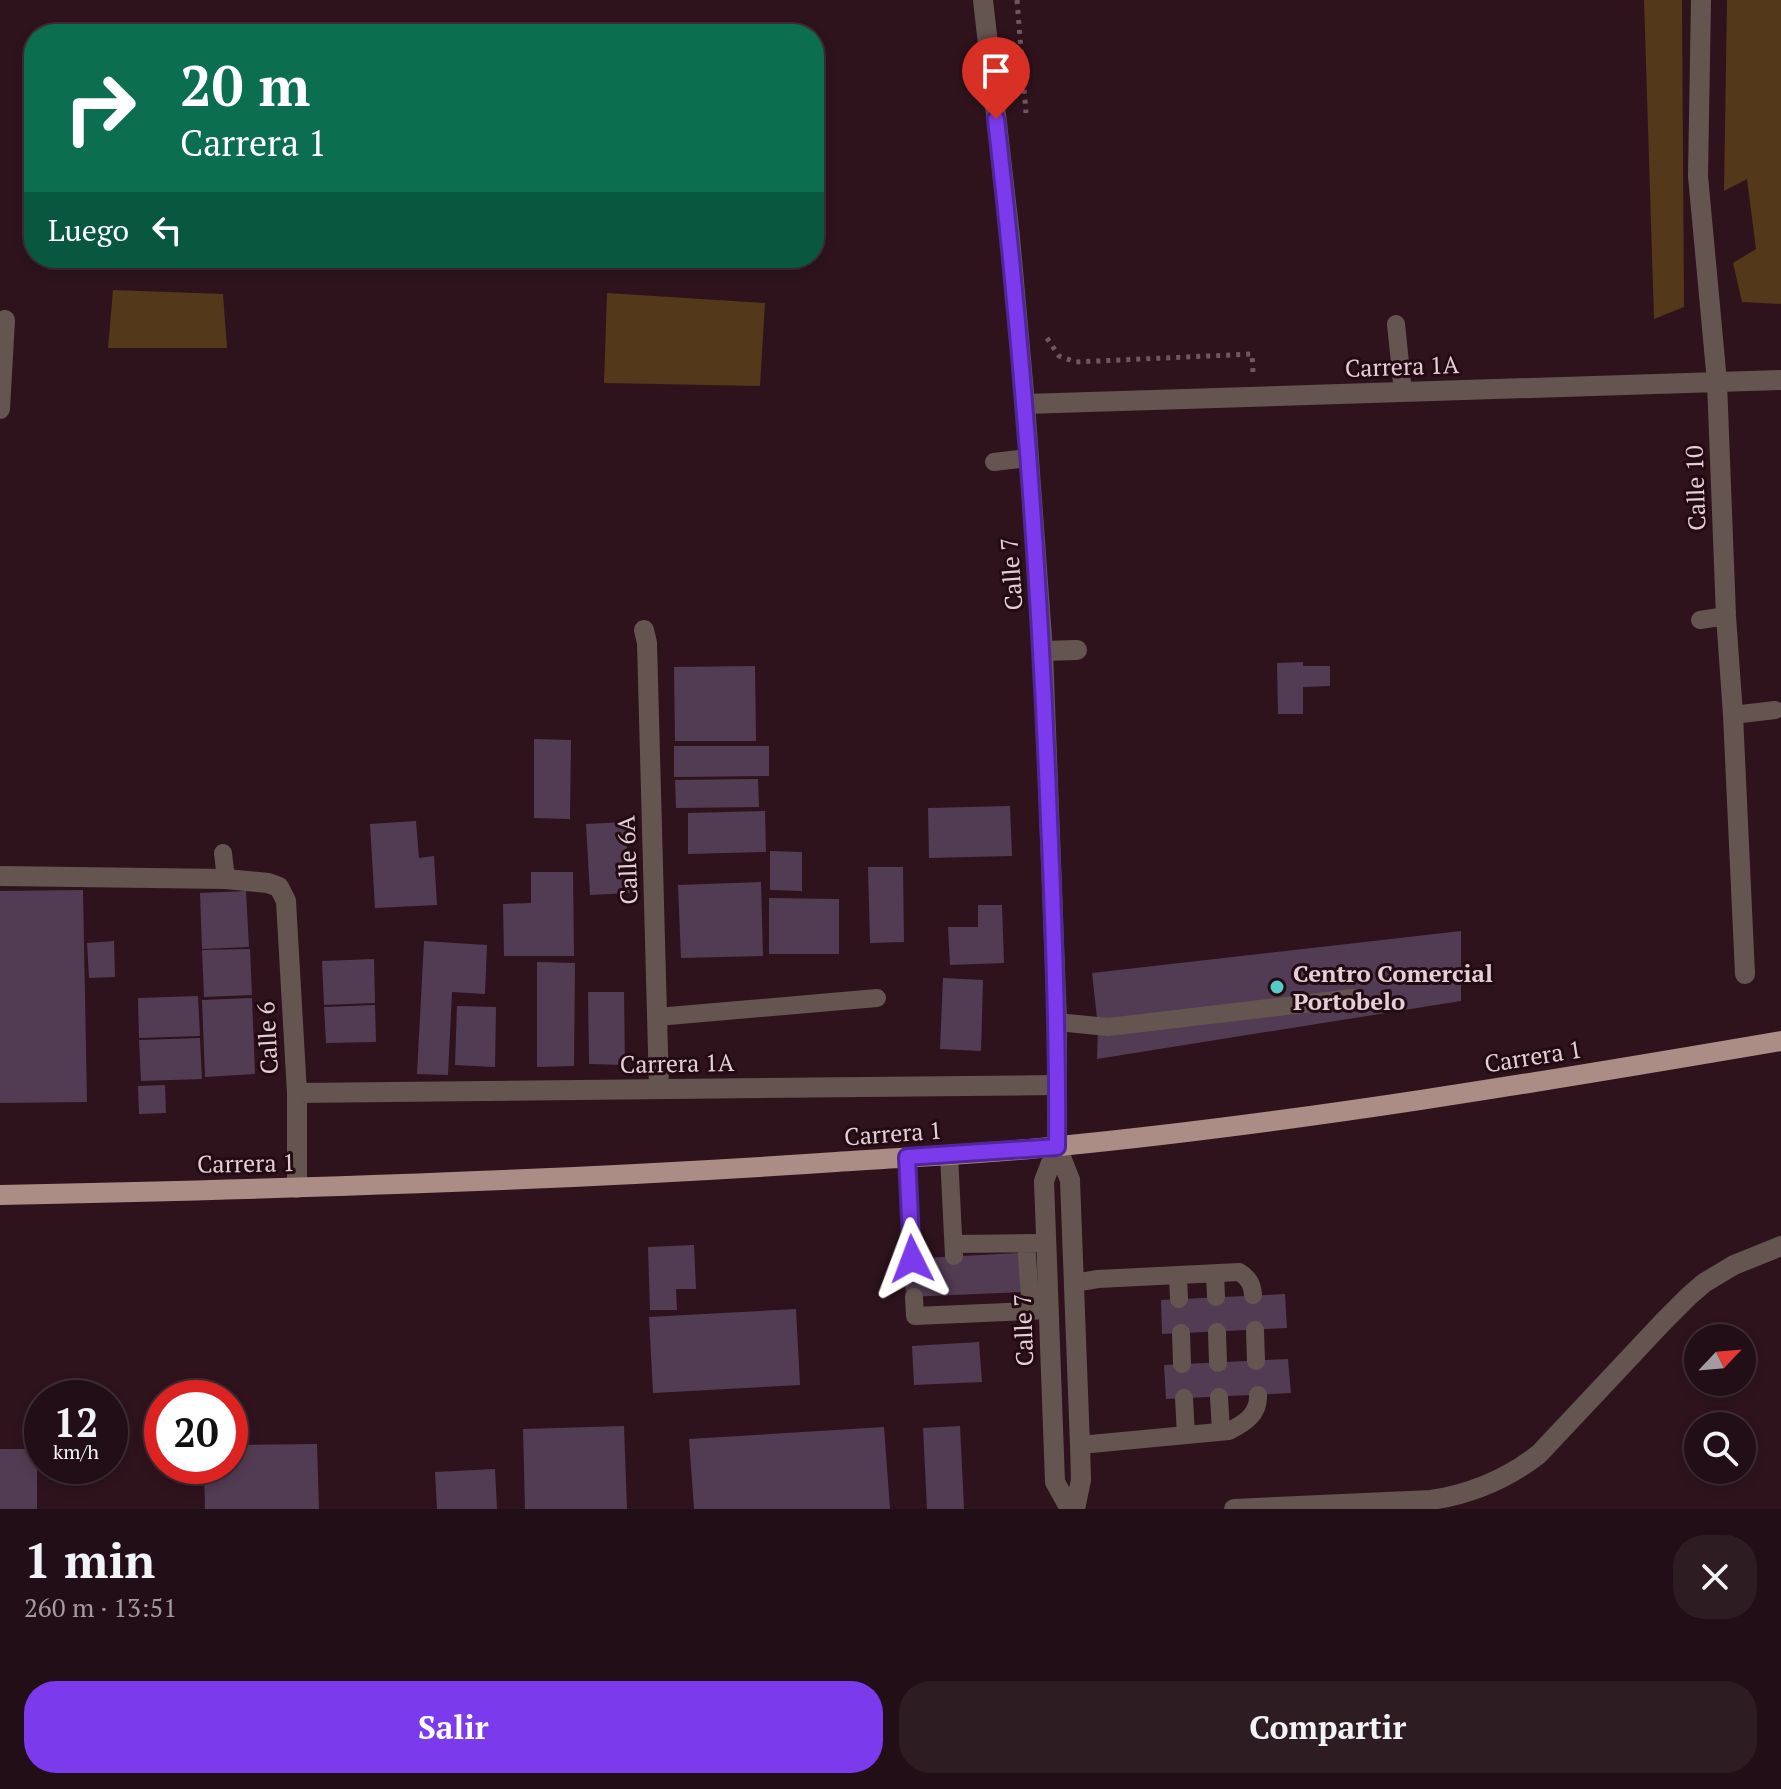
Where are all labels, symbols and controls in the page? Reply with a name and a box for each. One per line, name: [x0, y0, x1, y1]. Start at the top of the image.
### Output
pin: [962, 37, 1030, 119]
text: 20 m: [180, 48, 310, 122]
icon: arrive: [974, 49, 1018, 93]
icon: right: [48, 56, 152, 160]
text: Carrera 1: [180, 119, 327, 166]
icon: left: [145, 208, 189, 252]
text: Luego: [48, 210, 129, 250]
street label: Carrera 1A: [1344, 348, 1460, 384]
street label: Calle 10: [1678, 445, 1712, 531]
street label: Calle 7: [993, 537, 1029, 611]
street label: Calle 6A: [609, 814, 645, 905]
place label: Centro Comercial Portobelo: [1293, 957, 1493, 1017]
marker: Centro Comercial Portobelo: [1268, 978, 1286, 996]
street label: Calle 6: [249, 1001, 285, 1075]
street label: Carrera 1: [1482, 1033, 1584, 1079]
street label: Carrera 1A: [620, 1046, 735, 1080]
street label: Carrera 1: [843, 1114, 943, 1152]
street label: Carrera 1: [197, 1146, 295, 1180]
position arrow: [870, 1217, 954, 1301]
street label: Calle 7: [1006, 1293, 1040, 1367]
north arrow: [1684, 1324, 1756, 1396]
map controls: [1684, 1324, 1756, 1484]
speed limit sign: 20: [144, 1380, 248, 1484]
text: 12: [53, 1395, 99, 1448]
button: search: [1684, 1412, 1756, 1484]
text: km/h: [53, 1438, 99, 1465]
text: 1 min: [24, 1528, 155, 1592]
button: close: [1673, 1535, 1757, 1619]
text: 260 m · 13:51: [24, 1590, 177, 1624]
button: Salir: [24, 1681, 883, 1773]
button: Compartir: [899, 1681, 1757, 1773]

